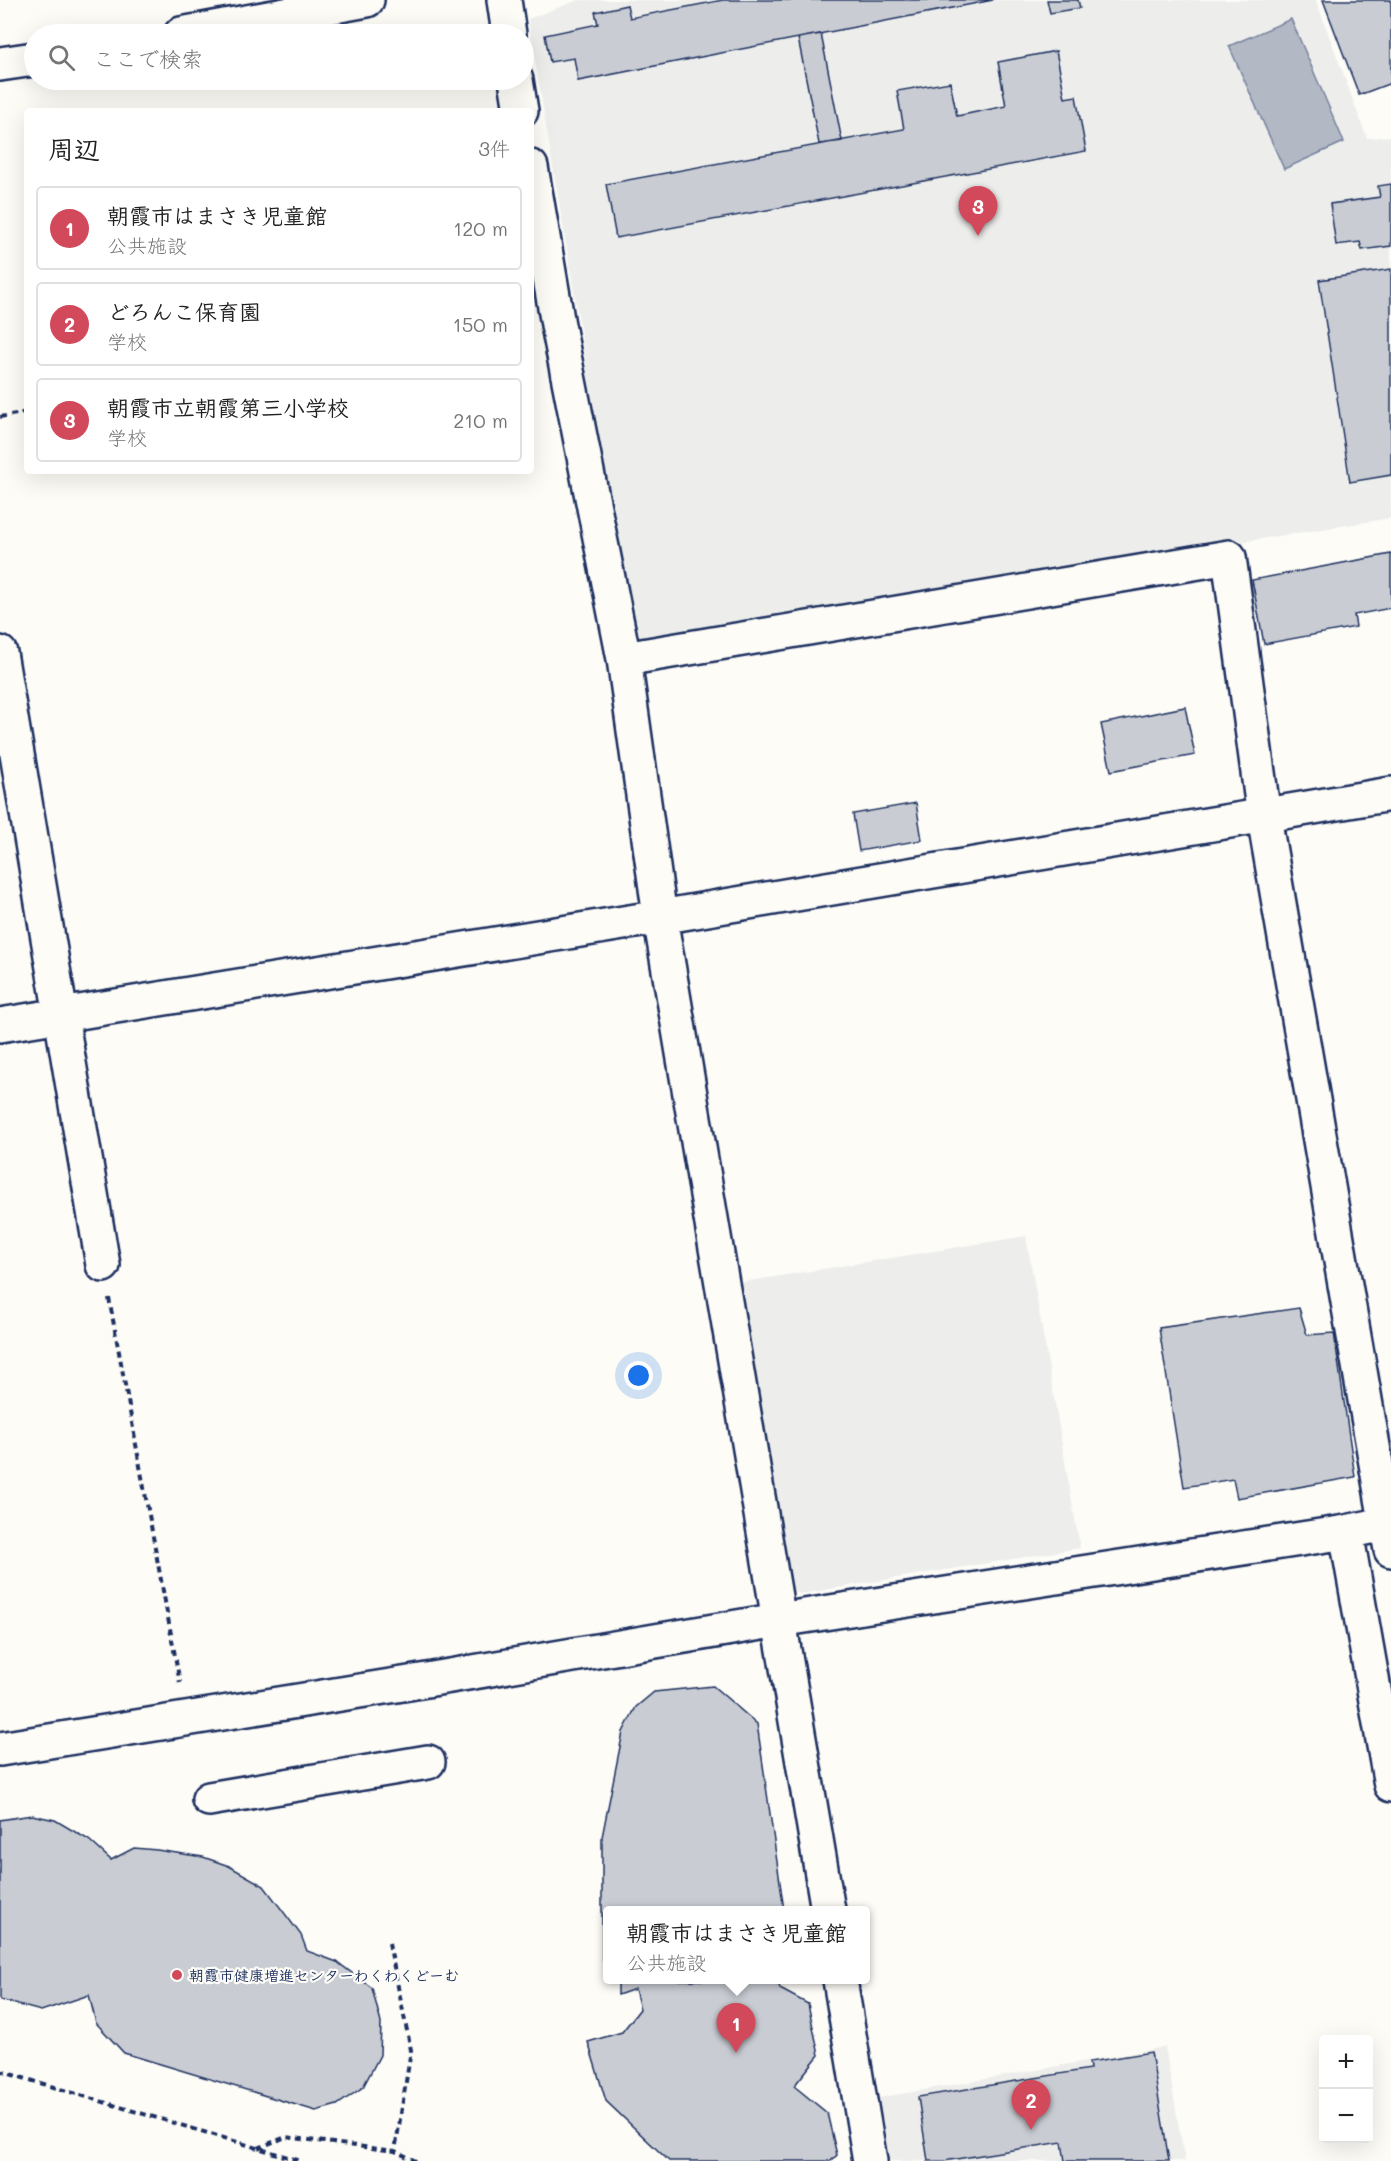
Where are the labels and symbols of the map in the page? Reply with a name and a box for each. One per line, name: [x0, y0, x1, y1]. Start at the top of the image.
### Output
pin: 3: [958, 186, 998, 236]
your location: [624, 1361, 653, 1390]
place label: 朝霞市健康増進センターわくわくどーむ: [189, 1965, 459, 1985]
marker: 朝霞市健康増進センターわくわくどーむ: [170, 1968, 184, 1982]
pin: 1: [716, 2004, 756, 2053]
pin: 2: [1012, 2080, 1050, 2130]

